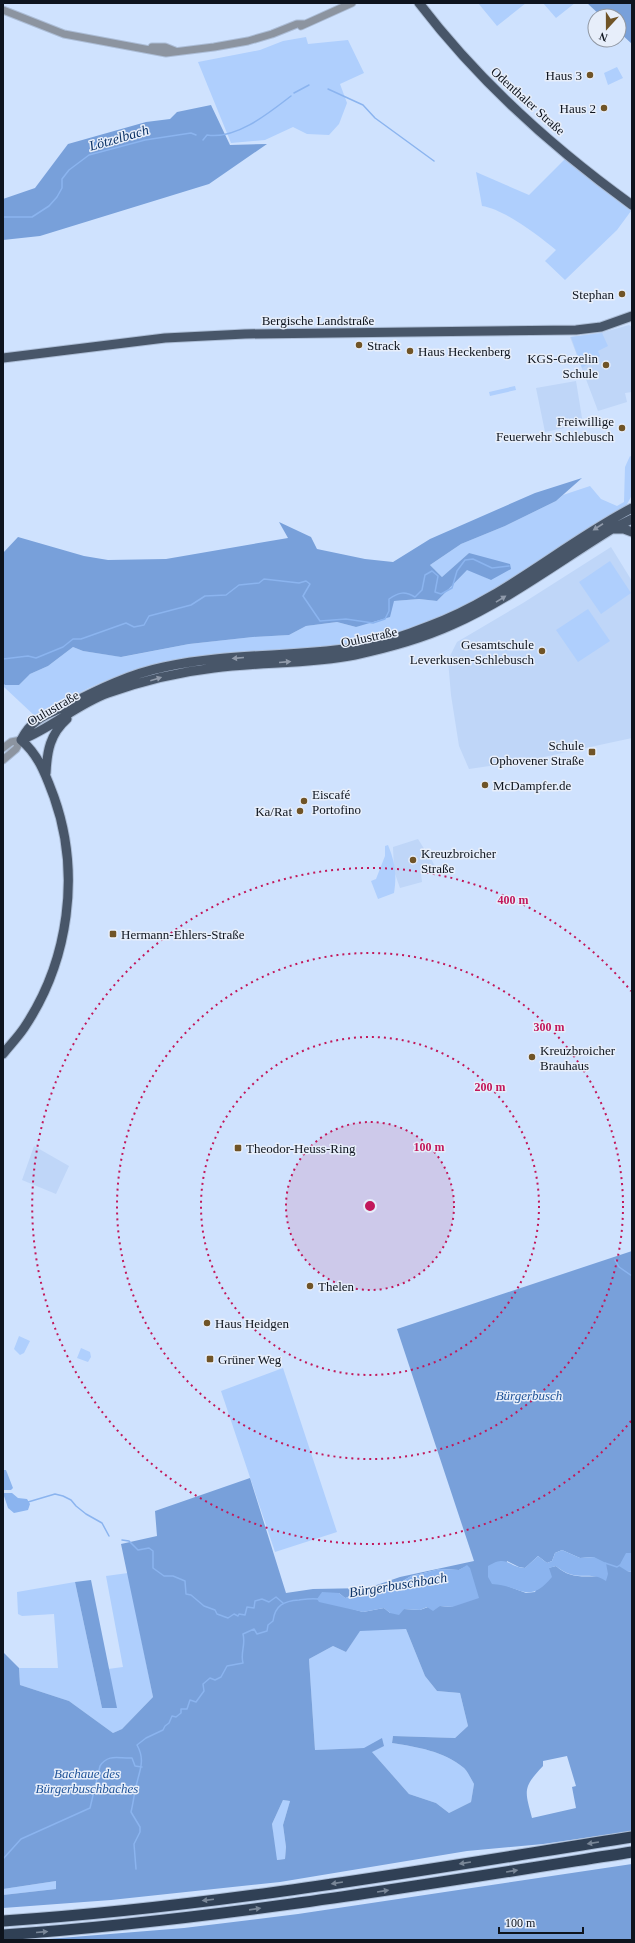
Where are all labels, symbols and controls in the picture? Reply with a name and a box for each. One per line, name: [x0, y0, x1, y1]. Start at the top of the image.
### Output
north arrow: [587, 8, 627, 48]
text: N: [598, 30, 609, 44]
street label: Odenthaler Straße: [488, 64, 568, 138]
place label: Haus 3: [546, 68, 582, 83]
marker: Haus 3: [585, 70, 595, 80]
place label: Haus 2: [560, 101, 596, 116]
marker: Haus 2: [599, 103, 609, 113]
water label: Lötzelbach: [86, 122, 151, 154]
place label: Stephan: [572, 287, 614, 302]
marker: Stephan: [617, 289, 627, 299]
street label: Bergische Landstraße: [262, 313, 375, 328]
place label: Strack: [367, 338, 401, 353]
marker: Strack: [354, 340, 364, 350]
place label: Haus Heckenberg: [418, 344, 511, 359]
marker: Haus Heckenberg: [405, 346, 415, 356]
place label: KGS-Gezelin Schule: [527, 351, 598, 381]
marker: KGS-Gezelin Schule: [601, 360, 611, 370]
place label: Freiwillige Feuerwehr Schlebusch: [496, 414, 614, 444]
marker: Freiwillige Feuerwehr Schlebusch: [617, 423, 627, 433]
one-way arrow: [592, 523, 604, 530]
one-way arrow: [495, 595, 507, 602]
street label: Oulustraße: [340, 624, 399, 650]
place label: Gesamtschule Leverkusen-Schlebusch: [410, 637, 534, 667]
marker: Gesamtschule Leverkusen-Schlebusch: [537, 646, 547, 656]
one-way arrow: [232, 655, 244, 662]
one-way arrow: [279, 659, 291, 666]
one-way arrow: [151, 676, 163, 682]
street label: Oulustraße: [25, 687, 82, 729]
place label: Schule Ophovener Straße: [490, 738, 584, 768]
marker: Schule Ophovener Straße: [587, 747, 597, 757]
place label: McDampfer.de: [493, 778, 572, 793]
marker: McDampfer.de: [480, 780, 490, 790]
place label: Eiscafé Portofino: [312, 787, 361, 817]
marker: Eiscafé Portofino: [299, 796, 309, 806]
place label: Ka/Rat: [255, 804, 292, 819]
marker: Ka/Rat: [295, 806, 305, 816]
place label: Kreuzbroicher Straße: [421, 846, 497, 876]
marker: Kreuzbroicher Straße: [408, 855, 418, 865]
text: 400 m: [498, 893, 529, 907]
place label: Hermann-Ehlers-Straße: [121, 927, 245, 942]
marker: Hermann-Ehlers-Straße: [108, 929, 118, 939]
text: 300 m: [534, 1020, 565, 1034]
place label: Kreuzbroicher Brauhaus: [540, 1043, 616, 1073]
marker: Kreuzbroicher Brauhaus: [527, 1052, 537, 1062]
text: 200 m: [475, 1080, 506, 1094]
text: 100 m: [414, 1140, 445, 1154]
place label: Theodor-Heuss-Ring: [246, 1141, 356, 1156]
marker: Theodor-Heuss-Ring: [233, 1143, 243, 1153]
centre of rings: [363, 1199, 377, 1213]
place label: Thelen: [318, 1279, 355, 1294]
marker: Thelen: [305, 1281, 315, 1291]
place label: Haus Heidgen: [215, 1316, 290, 1331]
marker: Haus Heidgen: [202, 1318, 212, 1328]
place label: Grüner Weg: [218, 1352, 282, 1367]
marker: Grüner Weg: [205, 1354, 215, 1364]
park label: Bürgerbusch: [496, 1388, 562, 1403]
water label: Bürgerbuschbach: [348, 1570, 448, 1600]
park label: Bachaue des Bürgerbuschbaches: [36, 1766, 138, 1796]
one-way arrow: [587, 1840, 600, 1846]
one-way arrow: [459, 1860, 471, 1866]
one-way arrow: [506, 1868, 518, 1874]
one-way arrow: [330, 1880, 343, 1886]
one-way arrow: [377, 1888, 389, 1894]
one-way arrow: [202, 1897, 214, 1903]
one-way arrow: [249, 1906, 261, 1913]
scale bar: [499, 1909, 583, 1935]
text: 100 m: [505, 1916, 536, 1930]
one-way arrow: [36, 1929, 48, 1935]

